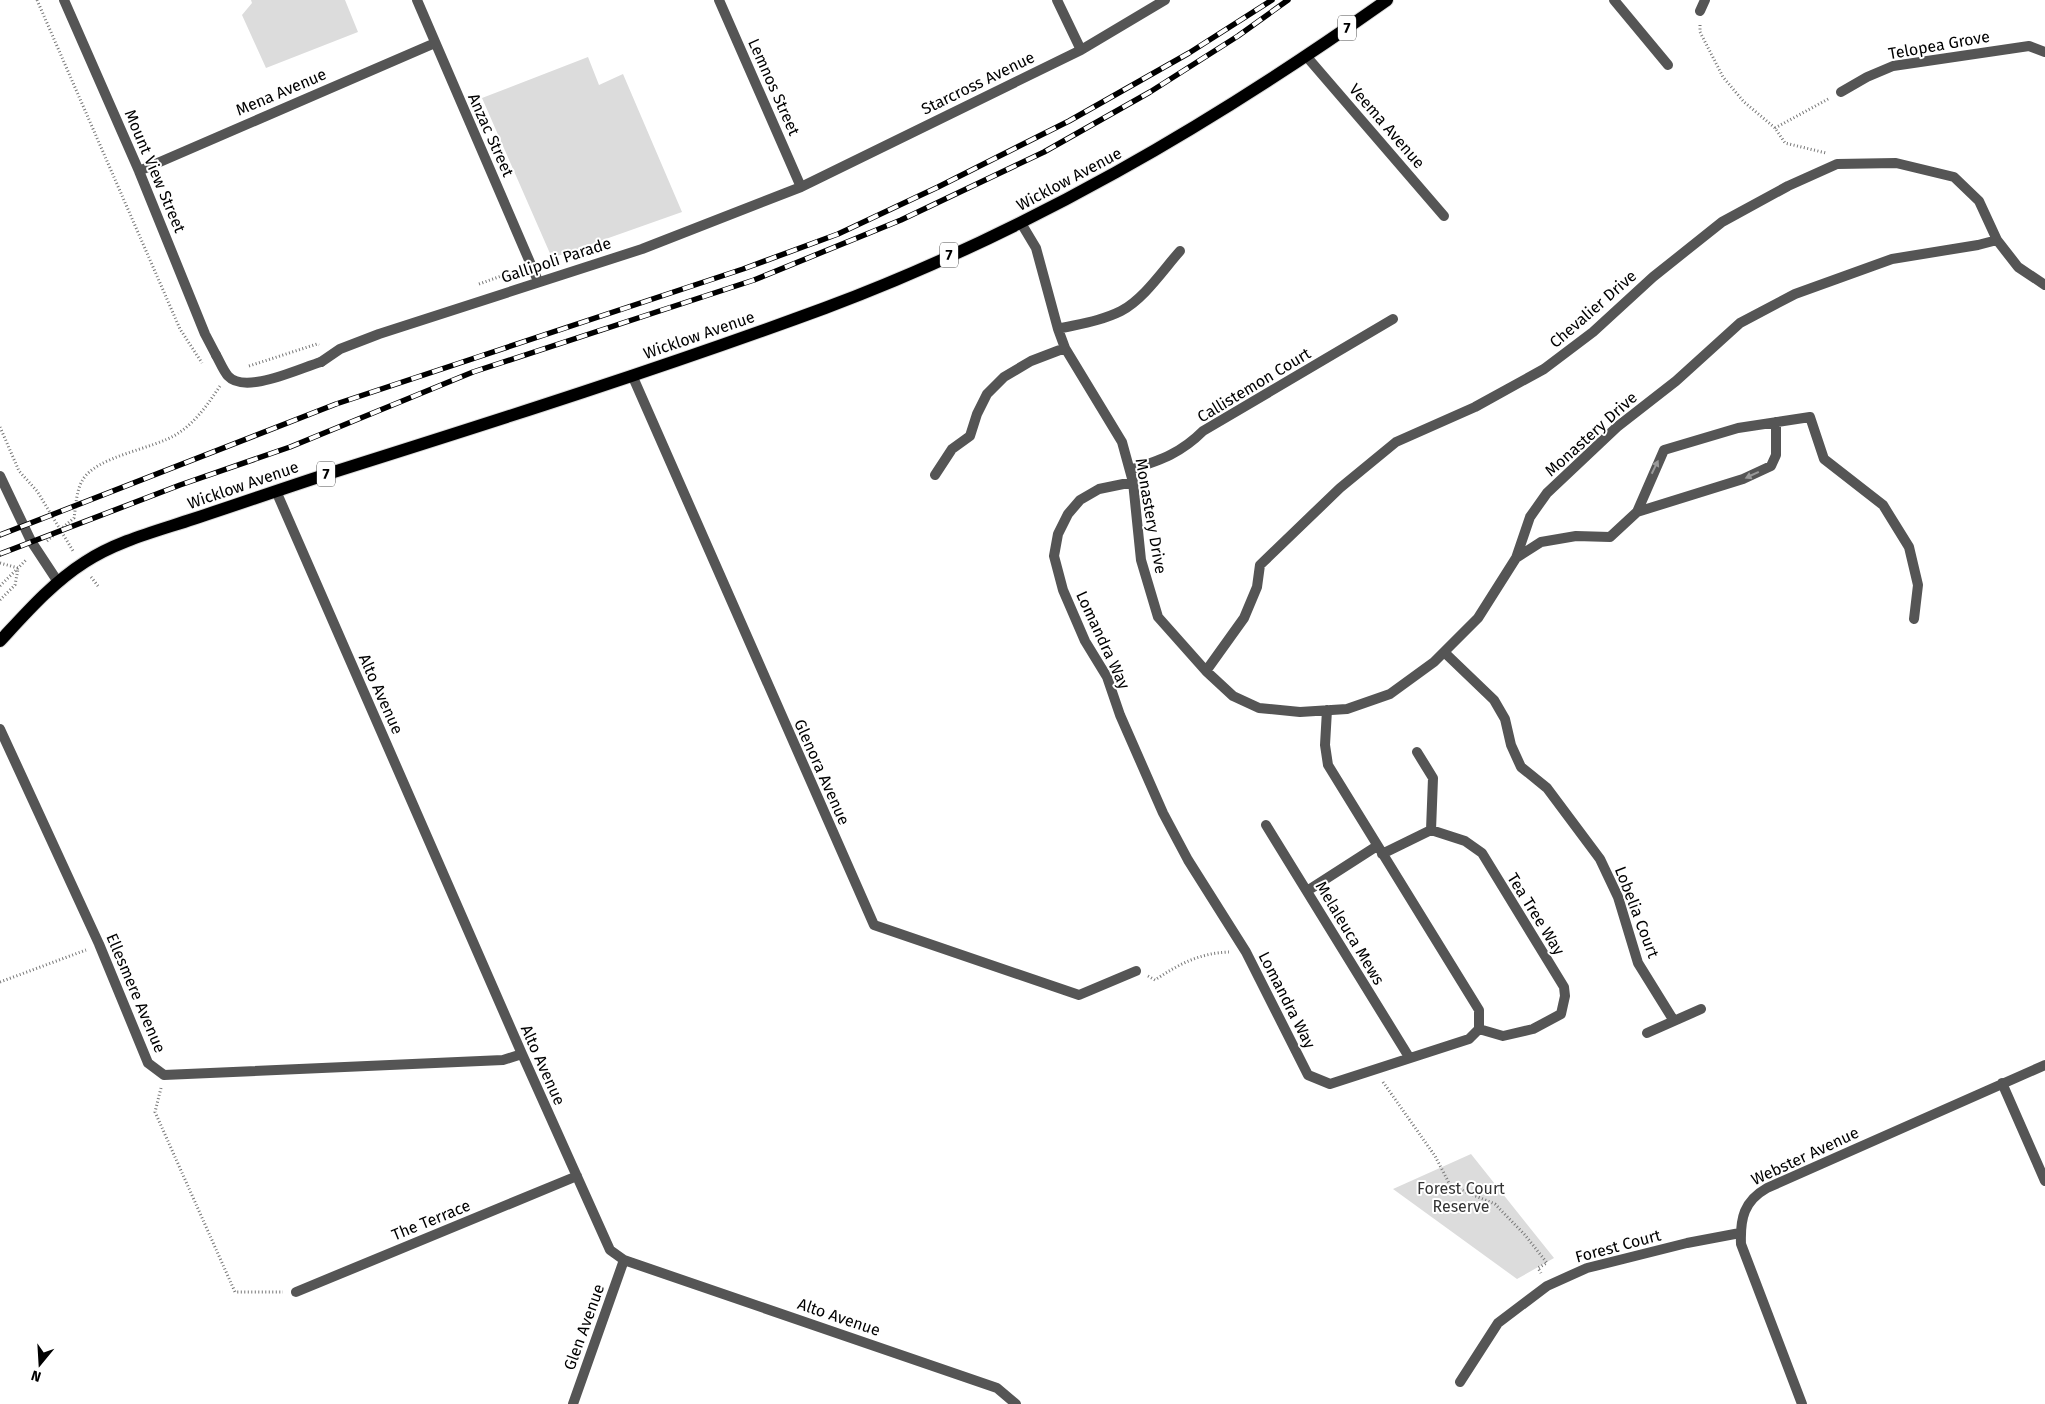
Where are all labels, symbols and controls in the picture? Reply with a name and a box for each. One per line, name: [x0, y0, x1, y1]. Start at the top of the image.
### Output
road number: 7: [1338, 15, 1356, 40]
street label: Telopea Grove: [1887, 27, 1991, 63]
street label: Lemnos Street: [744, 36, 804, 138]
street label: Starcross Avenue: [918, 47, 1038, 119]
street label: Mena Avenue: [233, 64, 329, 120]
street label: Veema Avenue: [1345, 80, 1429, 172]
street label: Anzac Street: [464, 90, 518, 180]
street label: Mount View Street: [121, 107, 190, 236]
street label: Wicklow Avenue: [1013, 143, 1125, 215]
street label: Gallipoli Parade: [499, 233, 613, 287]
road number: 7: [940, 242, 958, 268]
street label: Chevalier Drive: [1546, 266, 1640, 352]
street label: Wicklow Avenue: [641, 307, 757, 363]
street label: Callistemon Court: [1194, 344, 1314, 426]
street label: Monastery Drive: [1541, 388, 1641, 480]
street label: Wicklow Avenue: [185, 457, 301, 513]
street label: Monastery Drive: [1131, 457, 1171, 575]
one-way arrow: [1652, 460, 1660, 474]
road number: 7: [317, 462, 335, 486]
one-way arrow: [1745, 471, 1759, 479]
street label: Lomandra Way: [1072, 588, 1134, 692]
street label: Alto Avenue: [355, 651, 407, 737]
street label: Glenora Avenue: [790, 716, 854, 828]
street label: Lobelia Court: [1611, 864, 1663, 961]
street label: Tea Tree Way: [1503, 869, 1569, 959]
street label: Melaleuca Mews: [1312, 878, 1388, 988]
street label: Ellesmere Avenue: [102, 930, 170, 1056]
street label: Lomandra Way: [1254, 949, 1320, 1052]
street label: Alto Avenue: [517, 1022, 569, 1108]
street label: Webster Avenue: [1748, 1123, 1862, 1189]
park label: Forest Court Reserve: [1417, 1179, 1505, 1216]
street label: The Terrace: [389, 1196, 473, 1244]
street label: Forest Court: [1573, 1225, 1663, 1267]
street label: Glen Avenue: [560, 1281, 608, 1373]
street label: Alto Avenue: [795, 1294, 883, 1340]
north arrow: [15, 1339, 65, 1389]
text: N: [29, 1366, 43, 1385]

